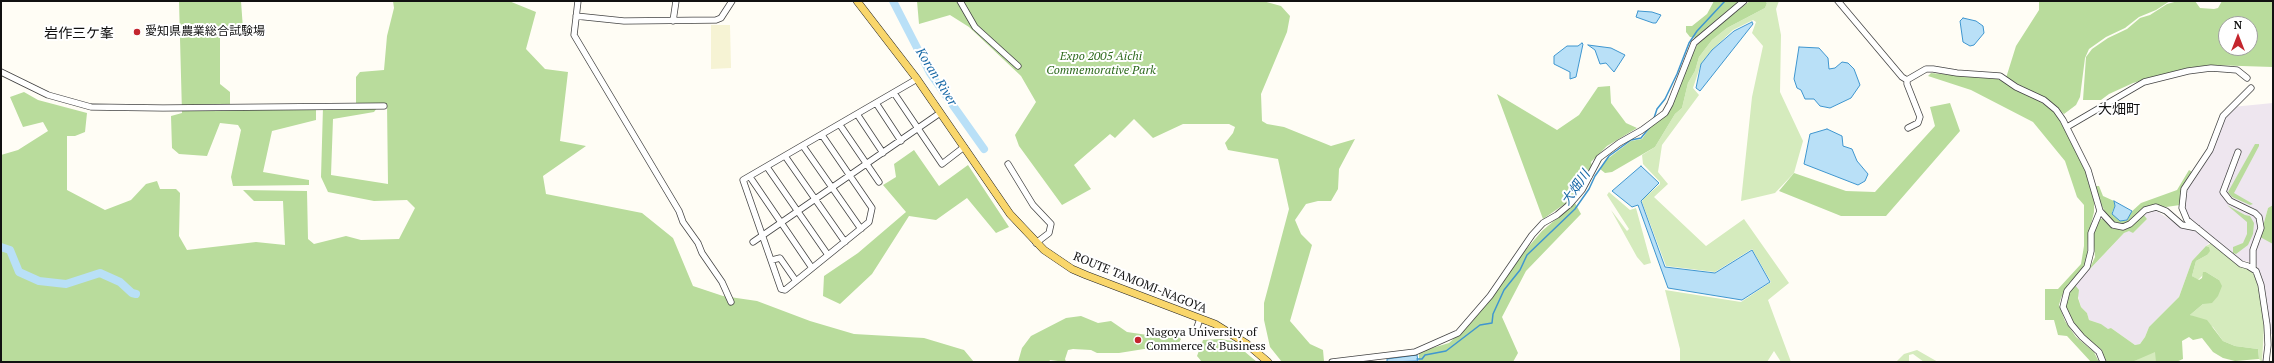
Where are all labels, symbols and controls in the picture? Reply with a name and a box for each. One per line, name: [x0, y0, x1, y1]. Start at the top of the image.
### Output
north arrow: [2218, 16, 2258, 56]
text: N: [2234, 18, 2242, 32]
place label: 愛知県農業総合試験場: [145, 25, 265, 39]
district label: 岩作三ケ峯: [44, 26, 114, 42]
marker: 愛知県農業総合試験場: [132, 27, 142, 37]
water label: Koran River: [912, 45, 960, 109]
park label: Expo 2005 Aichi Commemorative Park: [1046, 50, 1156, 78]
district label: 大畑町: [2098, 102, 2140, 118]
water label: 大畑川: [1558, 168, 1594, 208]
street label: ROUTE TAMOMI-NAGOYA: [1071, 250, 1209, 316]
place label: Nagoya University of Commerce & Business: [1146, 326, 1266, 354]
marker: Nagoya University of Commerce & Business: [1133, 335, 1143, 345]

